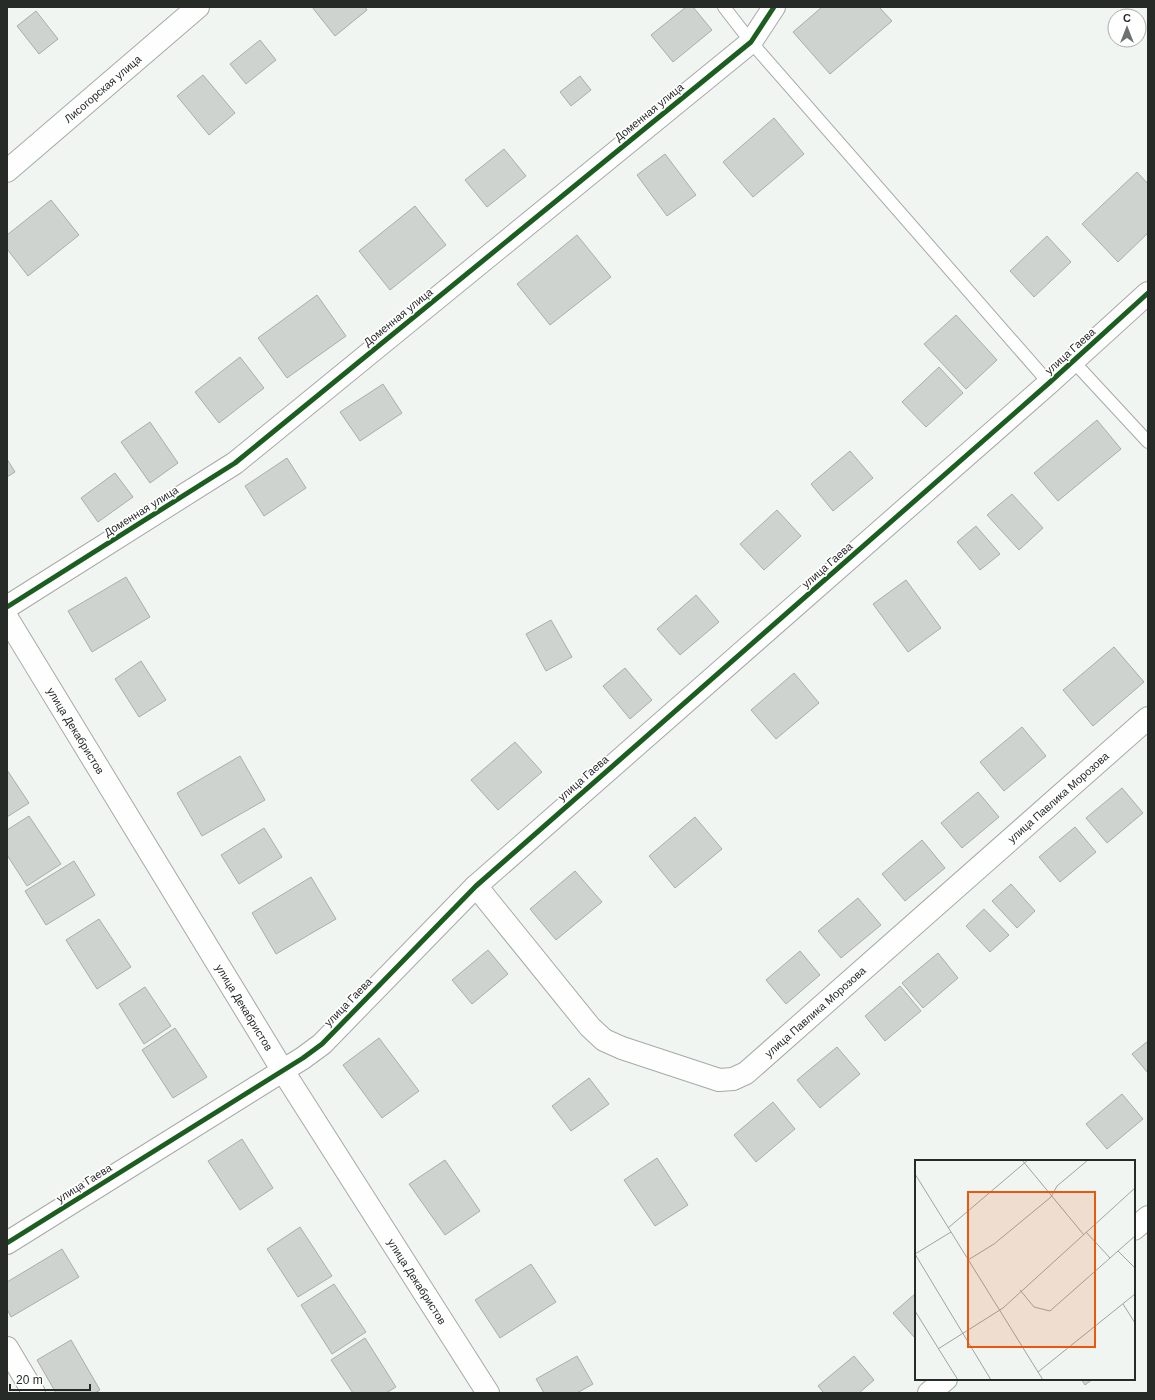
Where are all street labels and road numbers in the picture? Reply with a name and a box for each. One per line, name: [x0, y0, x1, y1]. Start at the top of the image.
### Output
street label: Лисогорская улица: [62, 52, 144, 125]
street label: Доменная улица: [612, 80, 686, 143]
street label: Доменная улица: [361, 285, 435, 348]
street label: улица Гаева: [1043, 325, 1098, 376]
street label: Доменная улица: [102, 483, 181, 539]
street label: улица Гаева: [799, 539, 855, 590]
street label: улица Декабристов: [45, 685, 107, 776]
street label: улица Павлика Морозова: [1005, 749, 1112, 845]
street label: улица Гаева: [555, 752, 611, 803]
street label: улица Декабристов: [213, 962, 275, 1053]
street label: улица Павлика Морозова: [762, 964, 869, 1059]
street label: улица Гаева: [322, 975, 375, 1029]
street label: улица Гаева: [54, 1161, 115, 1205]
street label: улица Декабристов: [385, 1236, 449, 1327]

